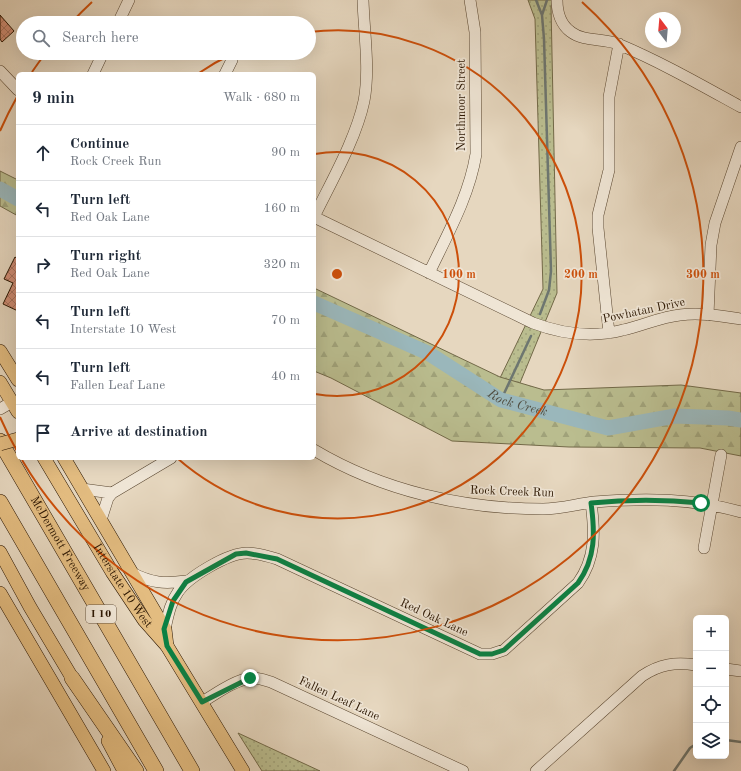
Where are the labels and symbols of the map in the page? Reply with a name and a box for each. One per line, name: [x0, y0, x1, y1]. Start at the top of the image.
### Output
north arrow: [645, 12, 681, 48]
street label: Northmoor Street: [456, 59, 468, 151]
centre of rings: [330, 267, 344, 281]
text: 100 m: [442, 269, 476, 281]
text: 200 m: [564, 269, 598, 281]
text: 300 m: [686, 269, 720, 281]
street label: Powhatan Drive: [602, 296, 687, 326]
water label: Rock Creek: [484, 386, 549, 418]
street label: Rock Creek Run: [470, 485, 555, 499]
street label: McDermott Freeway: [28, 494, 92, 594]
route start: [692, 494, 710, 512]
street label: Interstate 10 West: [91, 542, 154, 631]
street label: Red Oak Lane: [398, 597, 470, 639]
road number: I 10: [86, 605, 116, 623]
route end: [241, 669, 259, 687]
street label: Fallen Leaf Lane: [297, 675, 382, 723]

